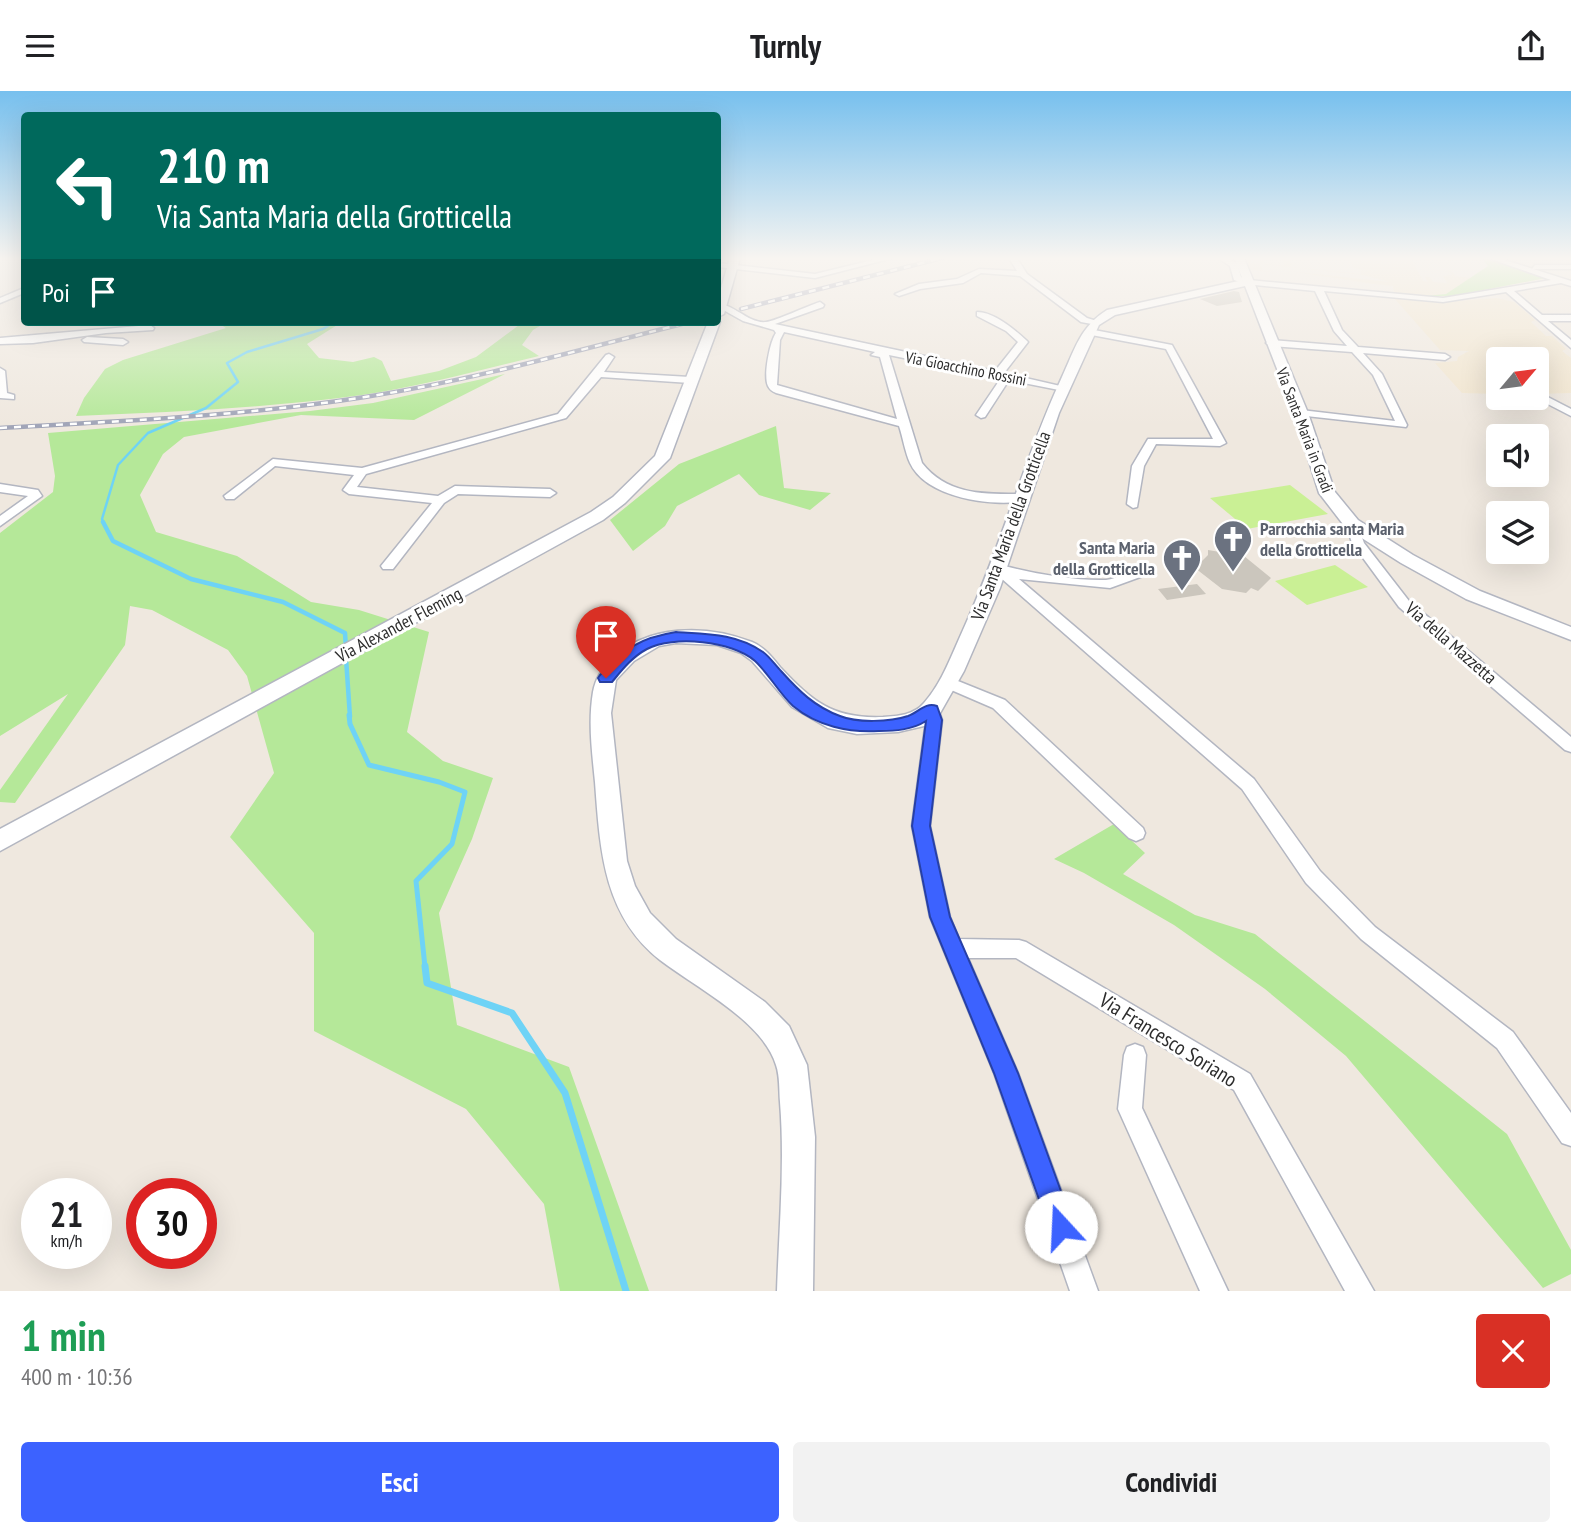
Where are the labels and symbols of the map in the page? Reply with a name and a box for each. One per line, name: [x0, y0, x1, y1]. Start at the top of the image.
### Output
street label: Via Gioacchino Rossini: [903, 346, 1028, 390]
north arrow: [1486, 347, 1549, 409]
street label: Via Santa Maria in Gradi: [1272, 364, 1338, 495]
street label: Via Santa Maria della Grotticella: [965, 428, 1055, 625]
place label: Parrocchia santa Maria della Grotticella: [1260, 517, 1404, 561]
church icon: Parrocchia santa Maria della Grotticella: [1212, 518, 1254, 573]
place label: Santa Maria della Grotticella: [1053, 536, 1155, 580]
church icon: Santa Maria della Grotticella: [1161, 537, 1203, 592]
street label: Via Alexander Fleming: [331, 582, 466, 668]
street label: Via della Mazzetta: [1400, 596, 1502, 689]
pin: [576, 606, 636, 678]
street label: Via Francesco Soriano: [1093, 986, 1242, 1093]
speed limit sign: 30: [126, 1178, 217, 1269]
position arrow: [1024, 1190, 1098, 1264]

